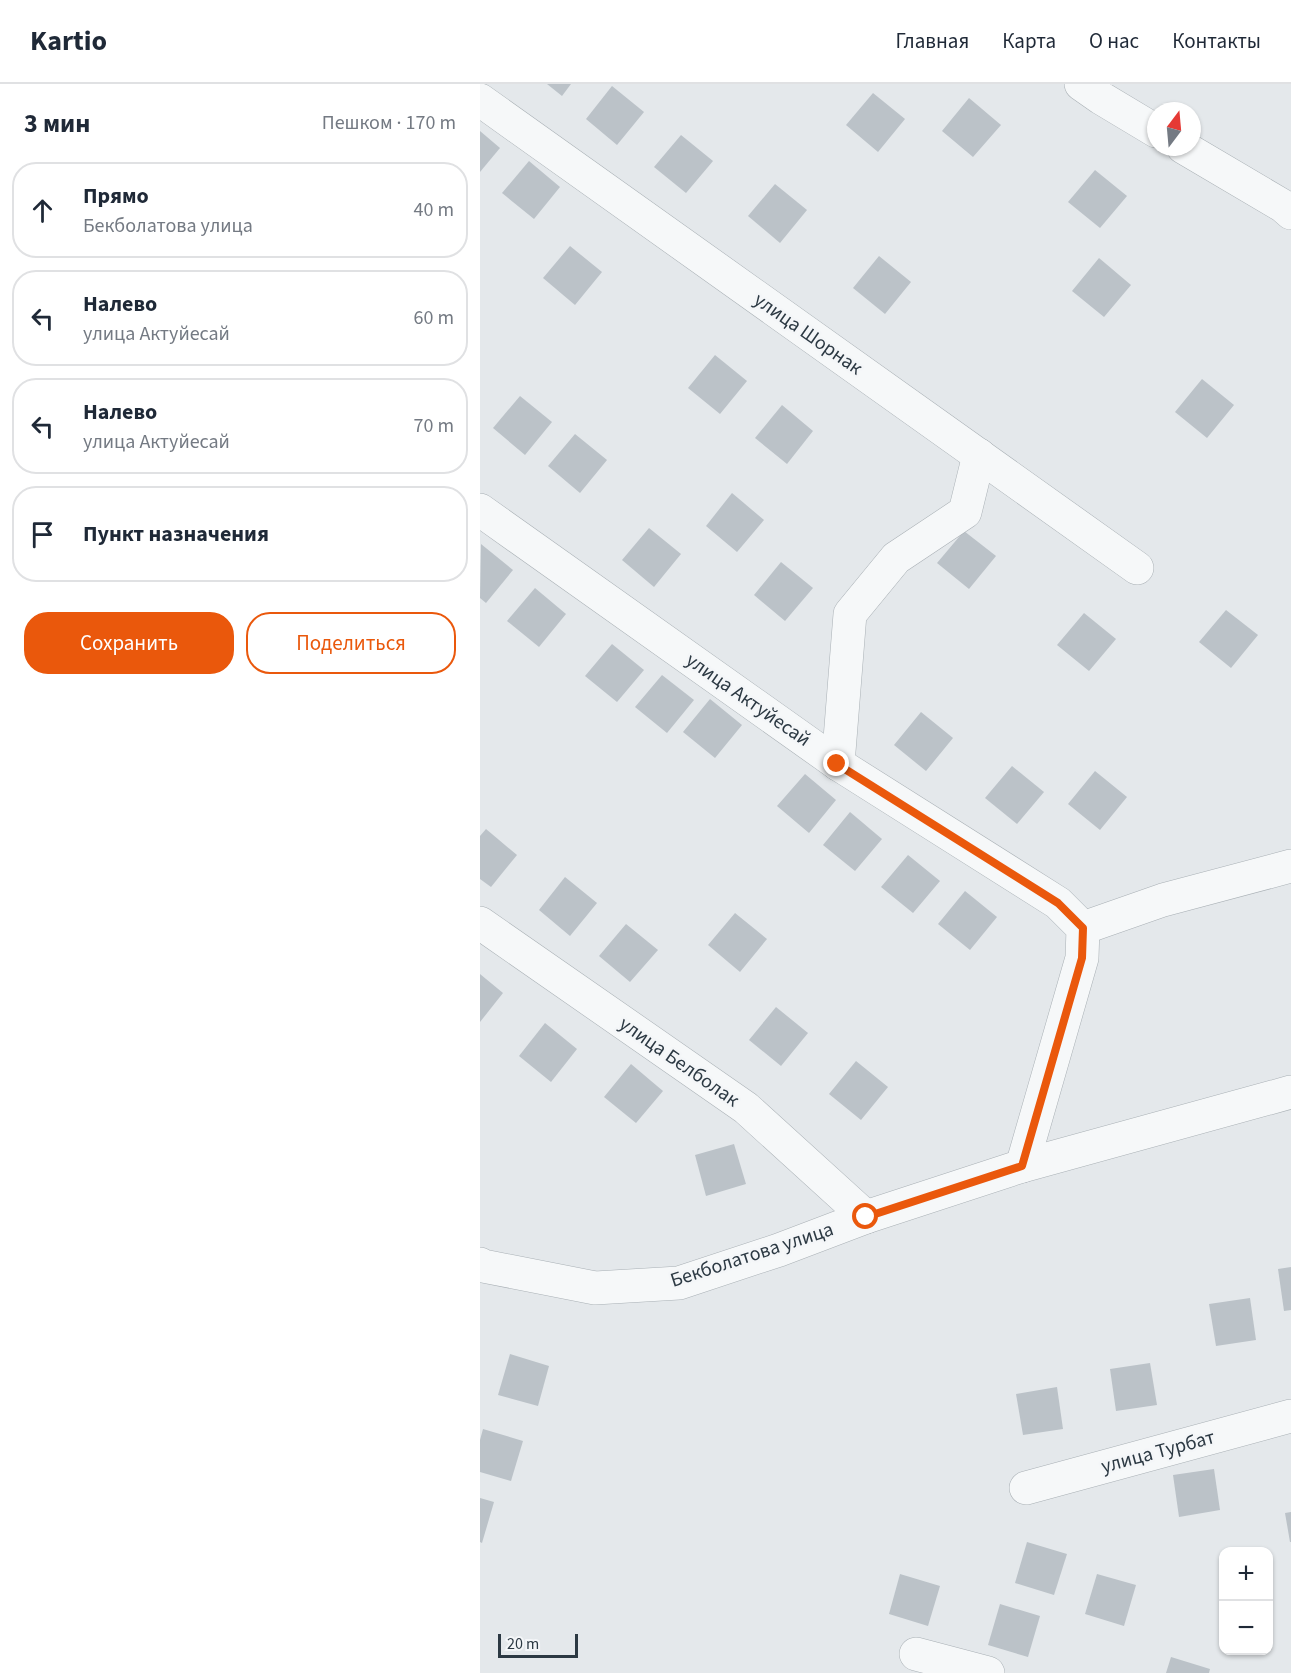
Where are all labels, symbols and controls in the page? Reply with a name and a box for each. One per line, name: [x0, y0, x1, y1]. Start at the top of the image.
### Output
text: Kartio: [30, 21, 107, 61]
text: Главная: [896, 26, 969, 56]
text: Карта: [1002, 26, 1056, 56]
text: О нас: [1089, 26, 1139, 56]
text: Контакты: [1172, 26, 1261, 56]
north arrow: [1147, 102, 1201, 156]
text: 3 мин: [24, 105, 90, 142]
text: Пешком · 170 m: [322, 109, 456, 137]
text: Прямо: [83, 180, 149, 212]
icon: ahead: [26, 194, 59, 227]
text: 40 m: [414, 196, 454, 224]
text: Бекболатова улица: [83, 212, 253, 240]
street label: улица Шорнак: [748, 286, 868, 382]
text: Налево: [83, 288, 157, 320]
icon: left: [26, 302, 59, 335]
text: 60 m: [414, 304, 454, 332]
text: улица Актуйесай: [83, 320, 230, 348]
text: Налево: [83, 396, 157, 428]
icon: left: [26, 410, 59, 443]
text: 70 m: [414, 412, 454, 440]
text: улица Актуйесай: [83, 428, 230, 456]
icon: arrive: [26, 518, 59, 551]
text: Пункт назначения: [83, 518, 269, 550]
button: Сохранить: [24, 612, 234, 674]
button: Поделиться: [246, 612, 456, 674]
street label: улица Актуйесай: [680, 646, 816, 754]
route end: [823, 750, 849, 776]
street label: улица Белболак: [613, 1010, 745, 1114]
route start: [852, 1203, 878, 1229]
street label: Бекболатова улица: [667, 1215, 837, 1295]
street label: улица Турбат: [1098, 1423, 1218, 1481]
map controls: [1219, 1547, 1273, 1655]
button: +: [1219, 1547, 1273, 1601]
button: −: [1219, 1601, 1273, 1655]
scale bar: [498, 1631, 578, 1658]
text: 20 m: [507, 1633, 539, 1655]

